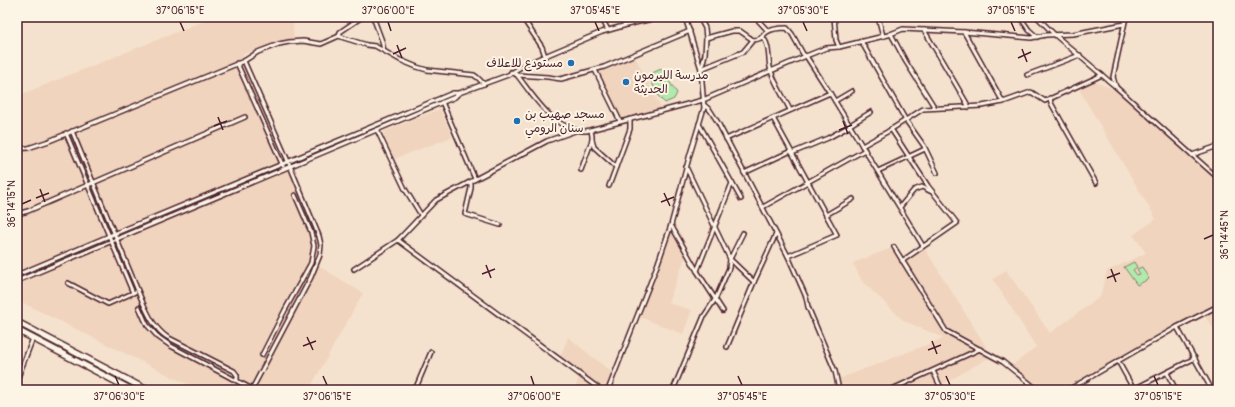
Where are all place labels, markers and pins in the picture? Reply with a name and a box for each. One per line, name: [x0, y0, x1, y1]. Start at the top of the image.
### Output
place label: مستودع للاعلاف: [486, 56, 563, 72]
marker: مستودع للاعلاف: [566, 58, 576, 68]
place label: مدرسة الليرمون الحديثة: [634, 68, 709, 97]
marker: مدرسة الليرمون الحديثة: [621, 77, 631, 87]
place label: مسجد صهيب بن سنان الرومي: [525, 107, 605, 139]
marker: مسجد صهيب بن سنان الرومي: [512, 116, 522, 126]

